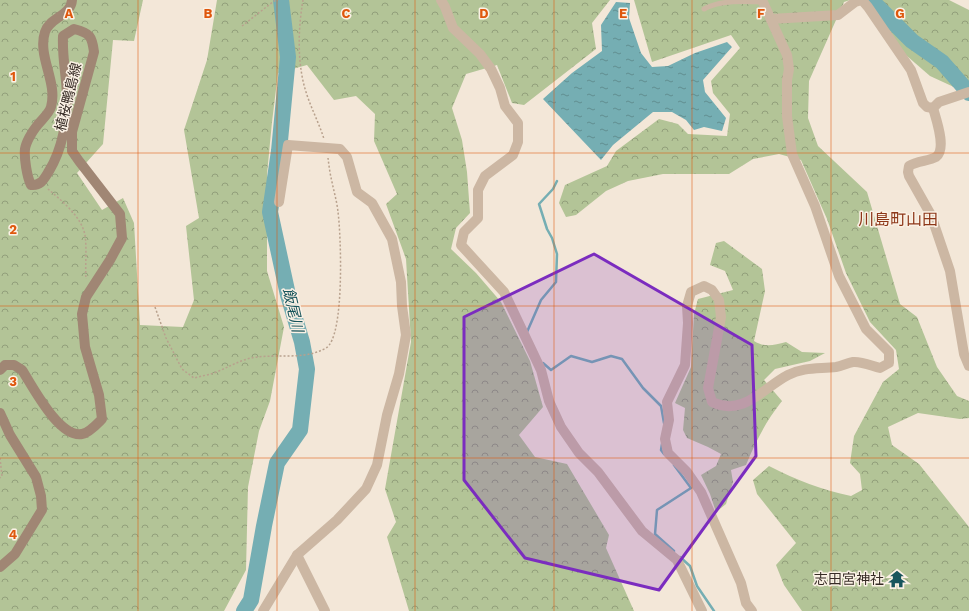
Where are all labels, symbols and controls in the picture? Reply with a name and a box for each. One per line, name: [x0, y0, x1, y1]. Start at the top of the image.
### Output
text: A: [65, 6, 74, 21]
text: B: [204, 6, 213, 21]
text: C: [342, 6, 351, 21]
text: D: [479, 6, 489, 21]
text: E: [619, 6, 627, 21]
text: F: [757, 6, 765, 21]
text: G: [895, 6, 905, 21]
street label: 植桜鴨島線: [52, 61, 84, 133]
text: 1: [10, 69, 16, 84]
district label: 川島町山田: [858, 210, 938, 229]
text: 2: [9, 222, 17, 237]
water label: 飯尾川: [279, 286, 307, 336]
text: 3: [9, 374, 17, 389]
text: 4: [9, 527, 18, 542]
temple icon: 志田宮神社: [887, 569, 907, 589]
place label: 志田宮神社: [814, 571, 884, 587]

